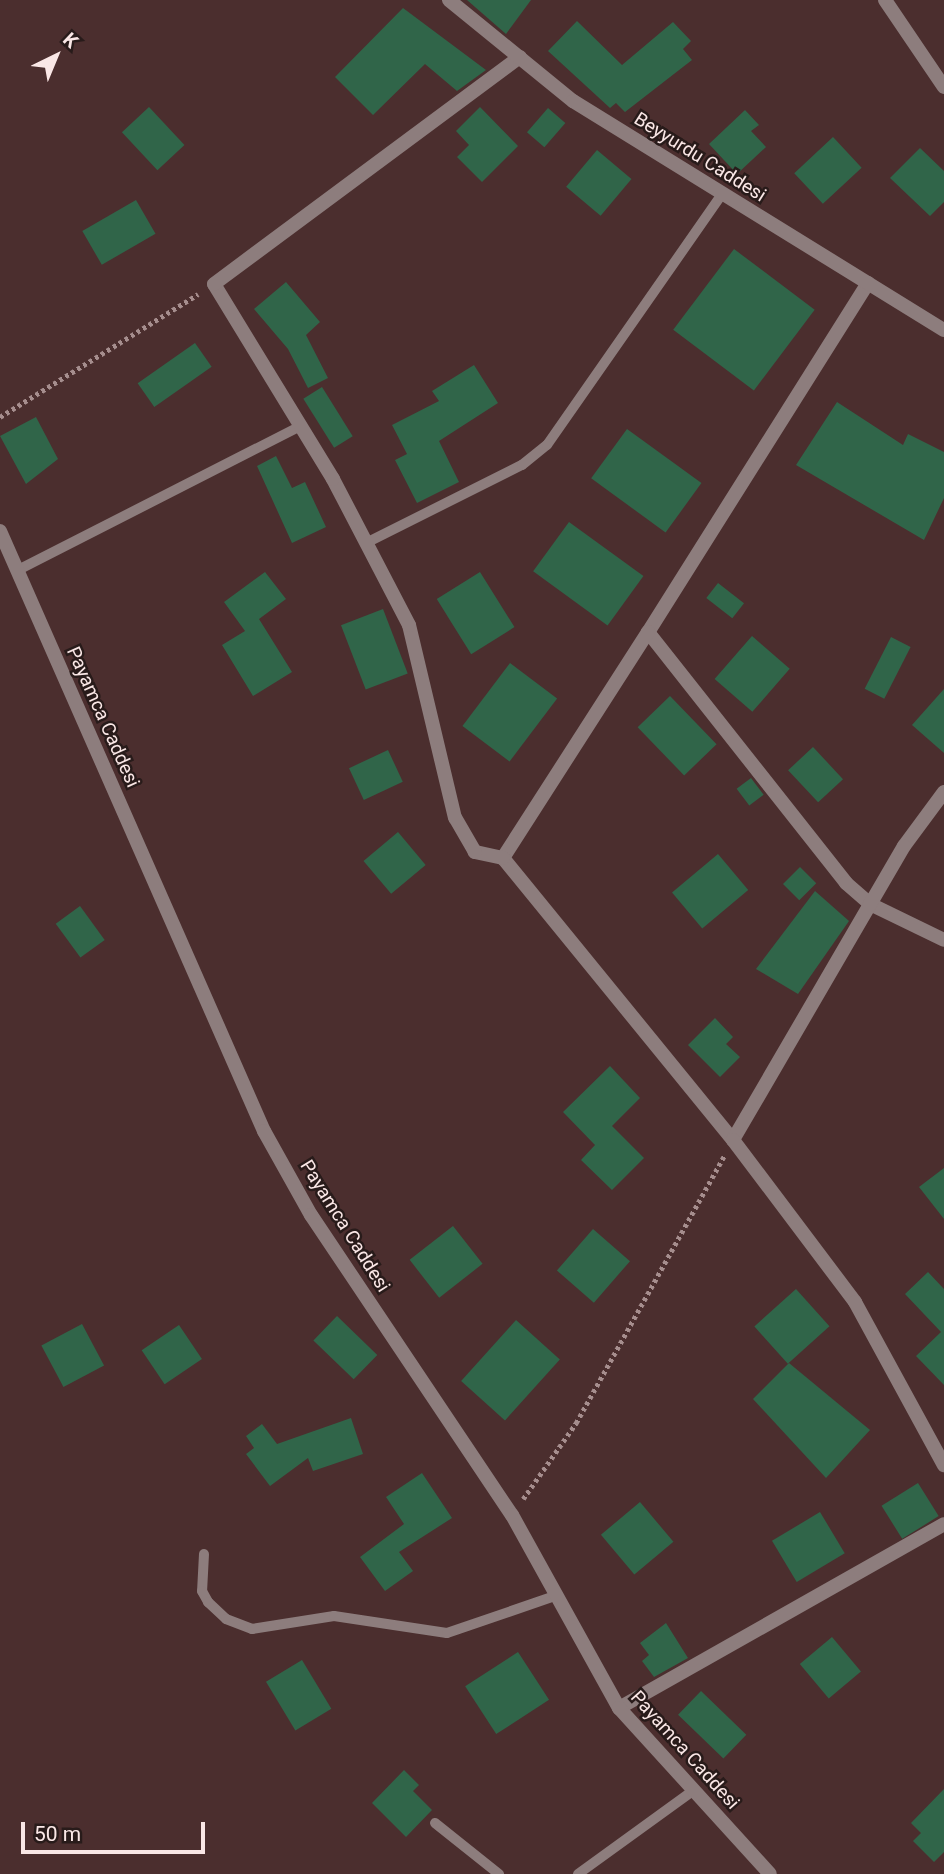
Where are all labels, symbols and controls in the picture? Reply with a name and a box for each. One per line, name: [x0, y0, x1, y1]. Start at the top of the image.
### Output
north arrow: [21, 21, 91, 91]
text: K: [58, 28, 83, 53]
street label: Beyyurdu Caddesi: [630, 107, 770, 207]
street label: Payamca Caddesi: [62, 643, 144, 791]
street label: Payamca Caddesi: [295, 1156, 395, 1296]
street label: Payamca Caddesi: [626, 1686, 744, 1814]
scale bar: [24, 1808, 208, 1852]
text: 50 m: [34, 1822, 81, 1846]

